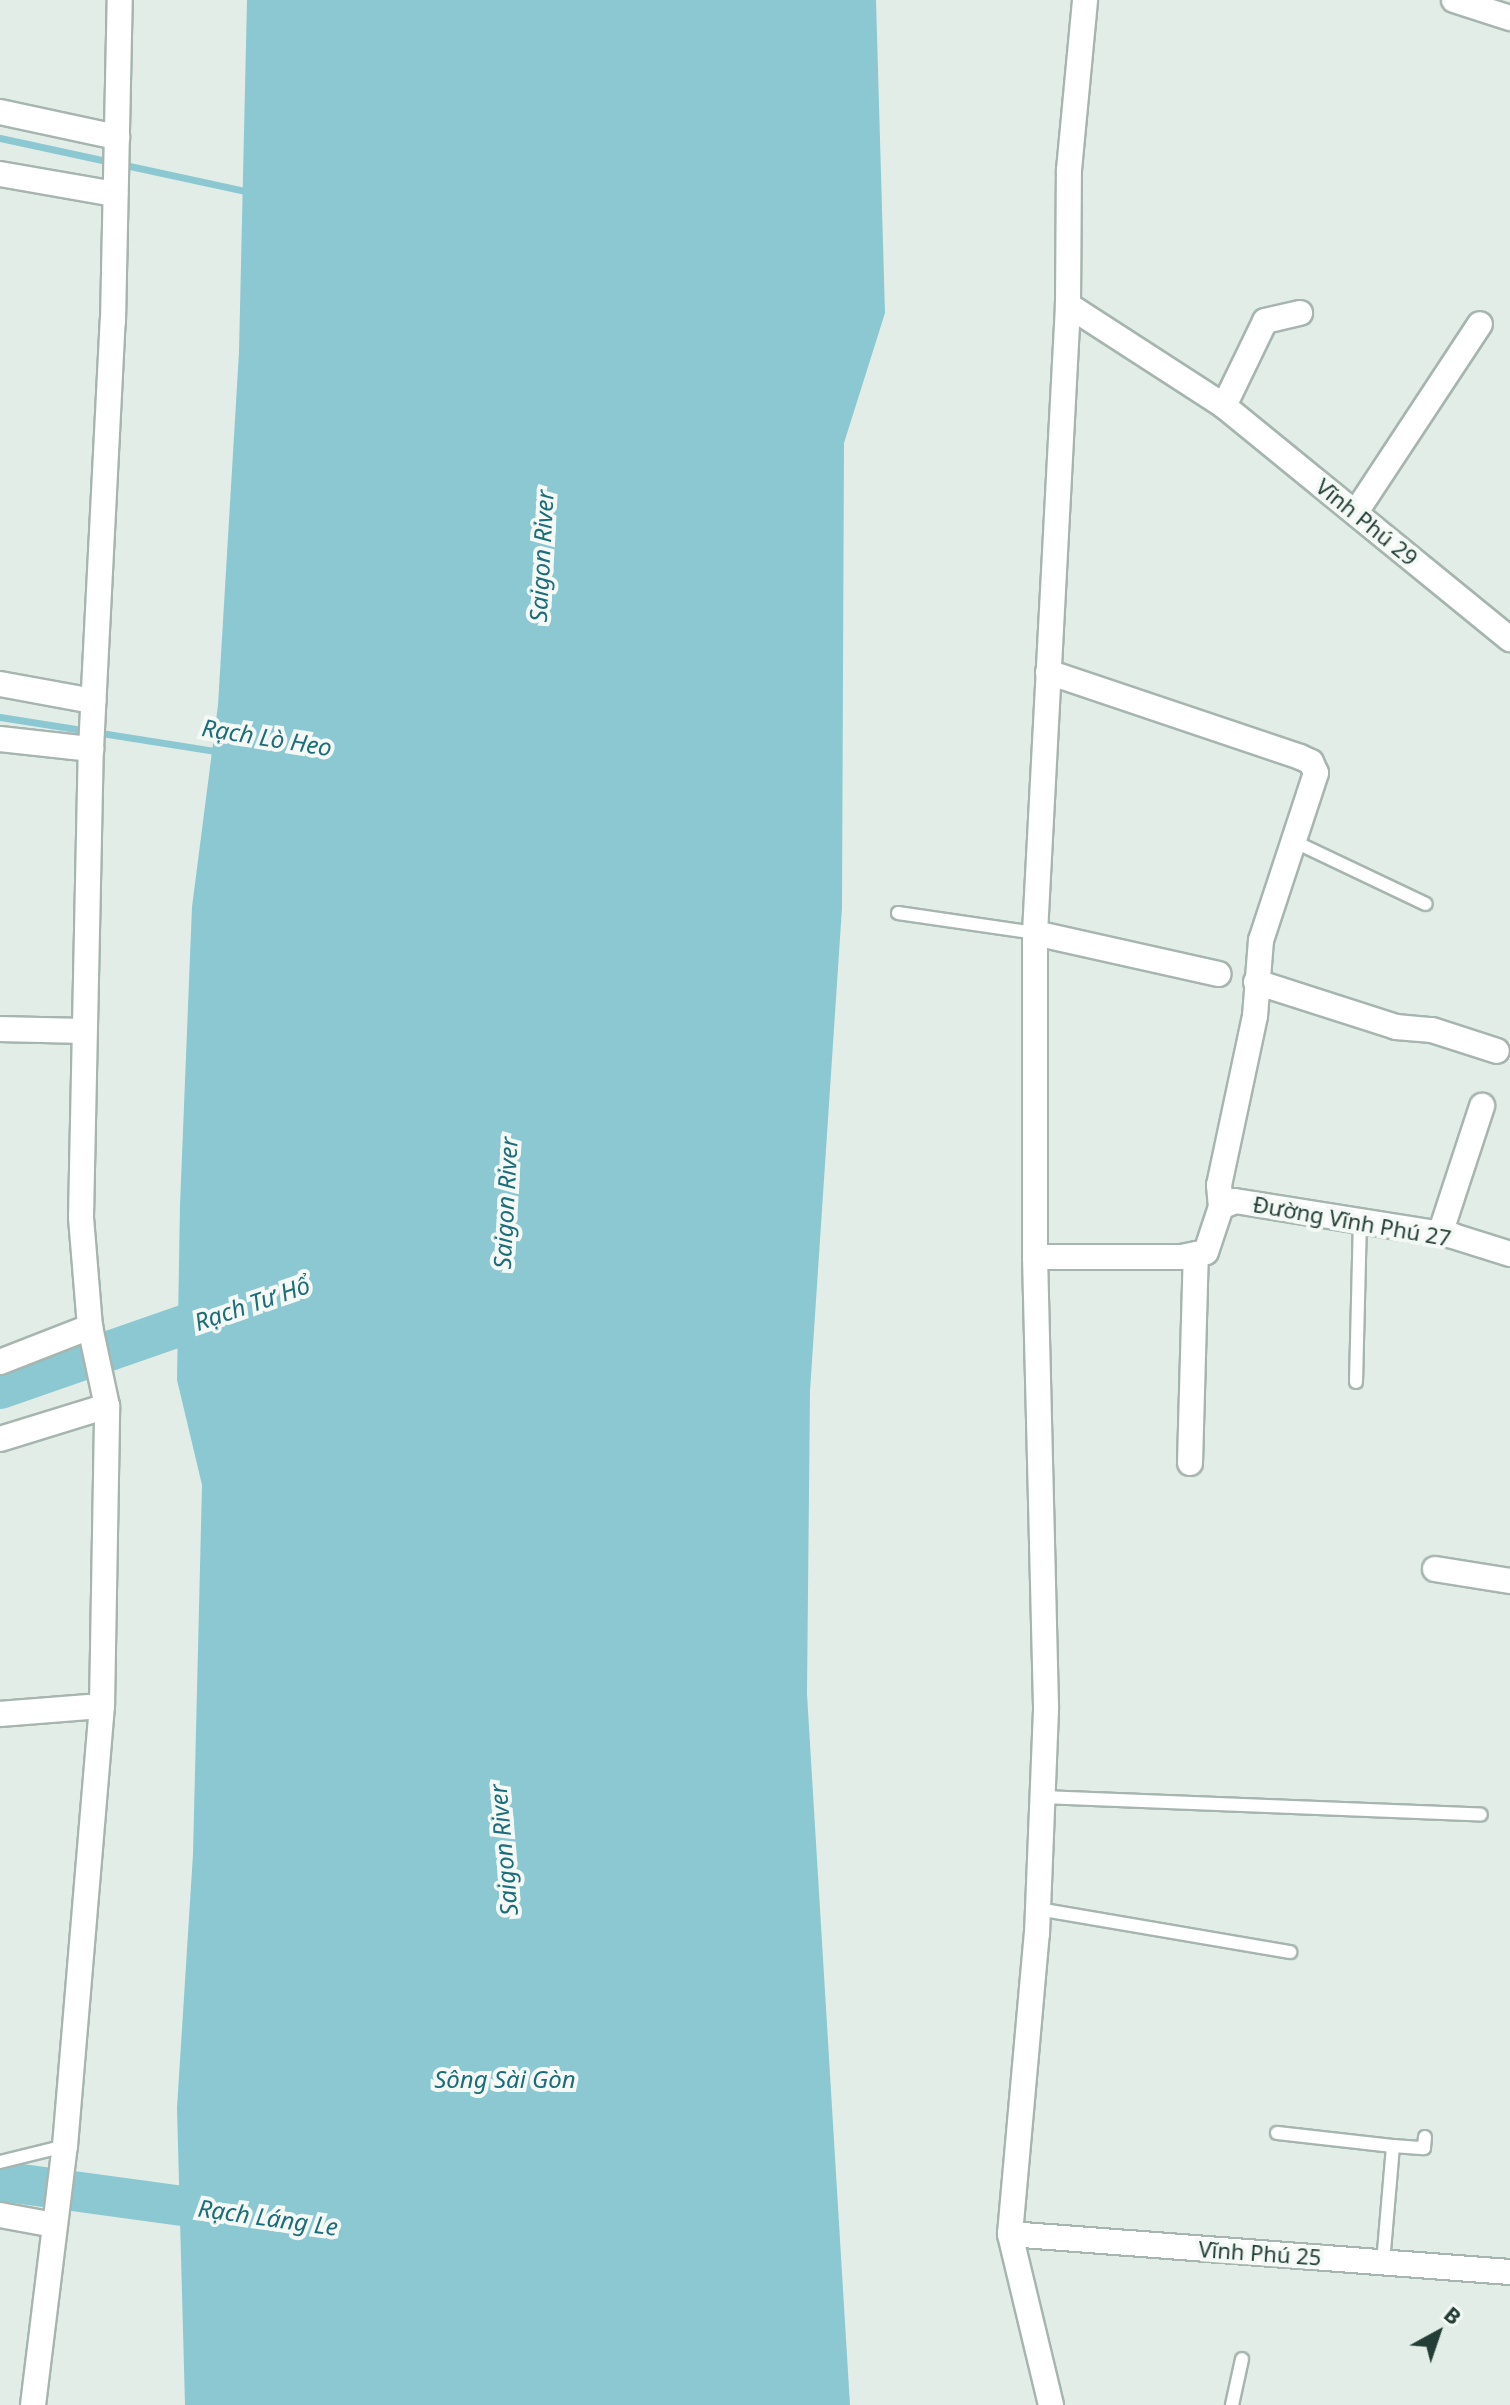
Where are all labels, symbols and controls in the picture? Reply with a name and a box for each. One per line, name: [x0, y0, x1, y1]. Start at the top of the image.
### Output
street label: Vĩnh Phú 29: [1311, 473, 1423, 571]
water label: Saigon River: [523, 489, 559, 623]
water label: Rạch Lò Heo: [200, 712, 334, 762]
water label: Saigon River: [487, 1136, 523, 1270]
street label: Đường Vĩnh Phú 27: [1251, 1191, 1453, 1251]
water label: Rạch Tư Hổ: [190, 1270, 314, 1336]
water label: Saigon River: [483, 1783, 523, 1917]
water label: Sông Sài Gòn: [434, 2065, 576, 2093]
water label: Rạch Láng Le: [196, 2193, 340, 2241]
street label: Vĩnh Phú 25: [1198, 2236, 1322, 2270]
north arrow: [1398, 2293, 1478, 2373]
text: B: [1438, 2298, 1469, 2331]

